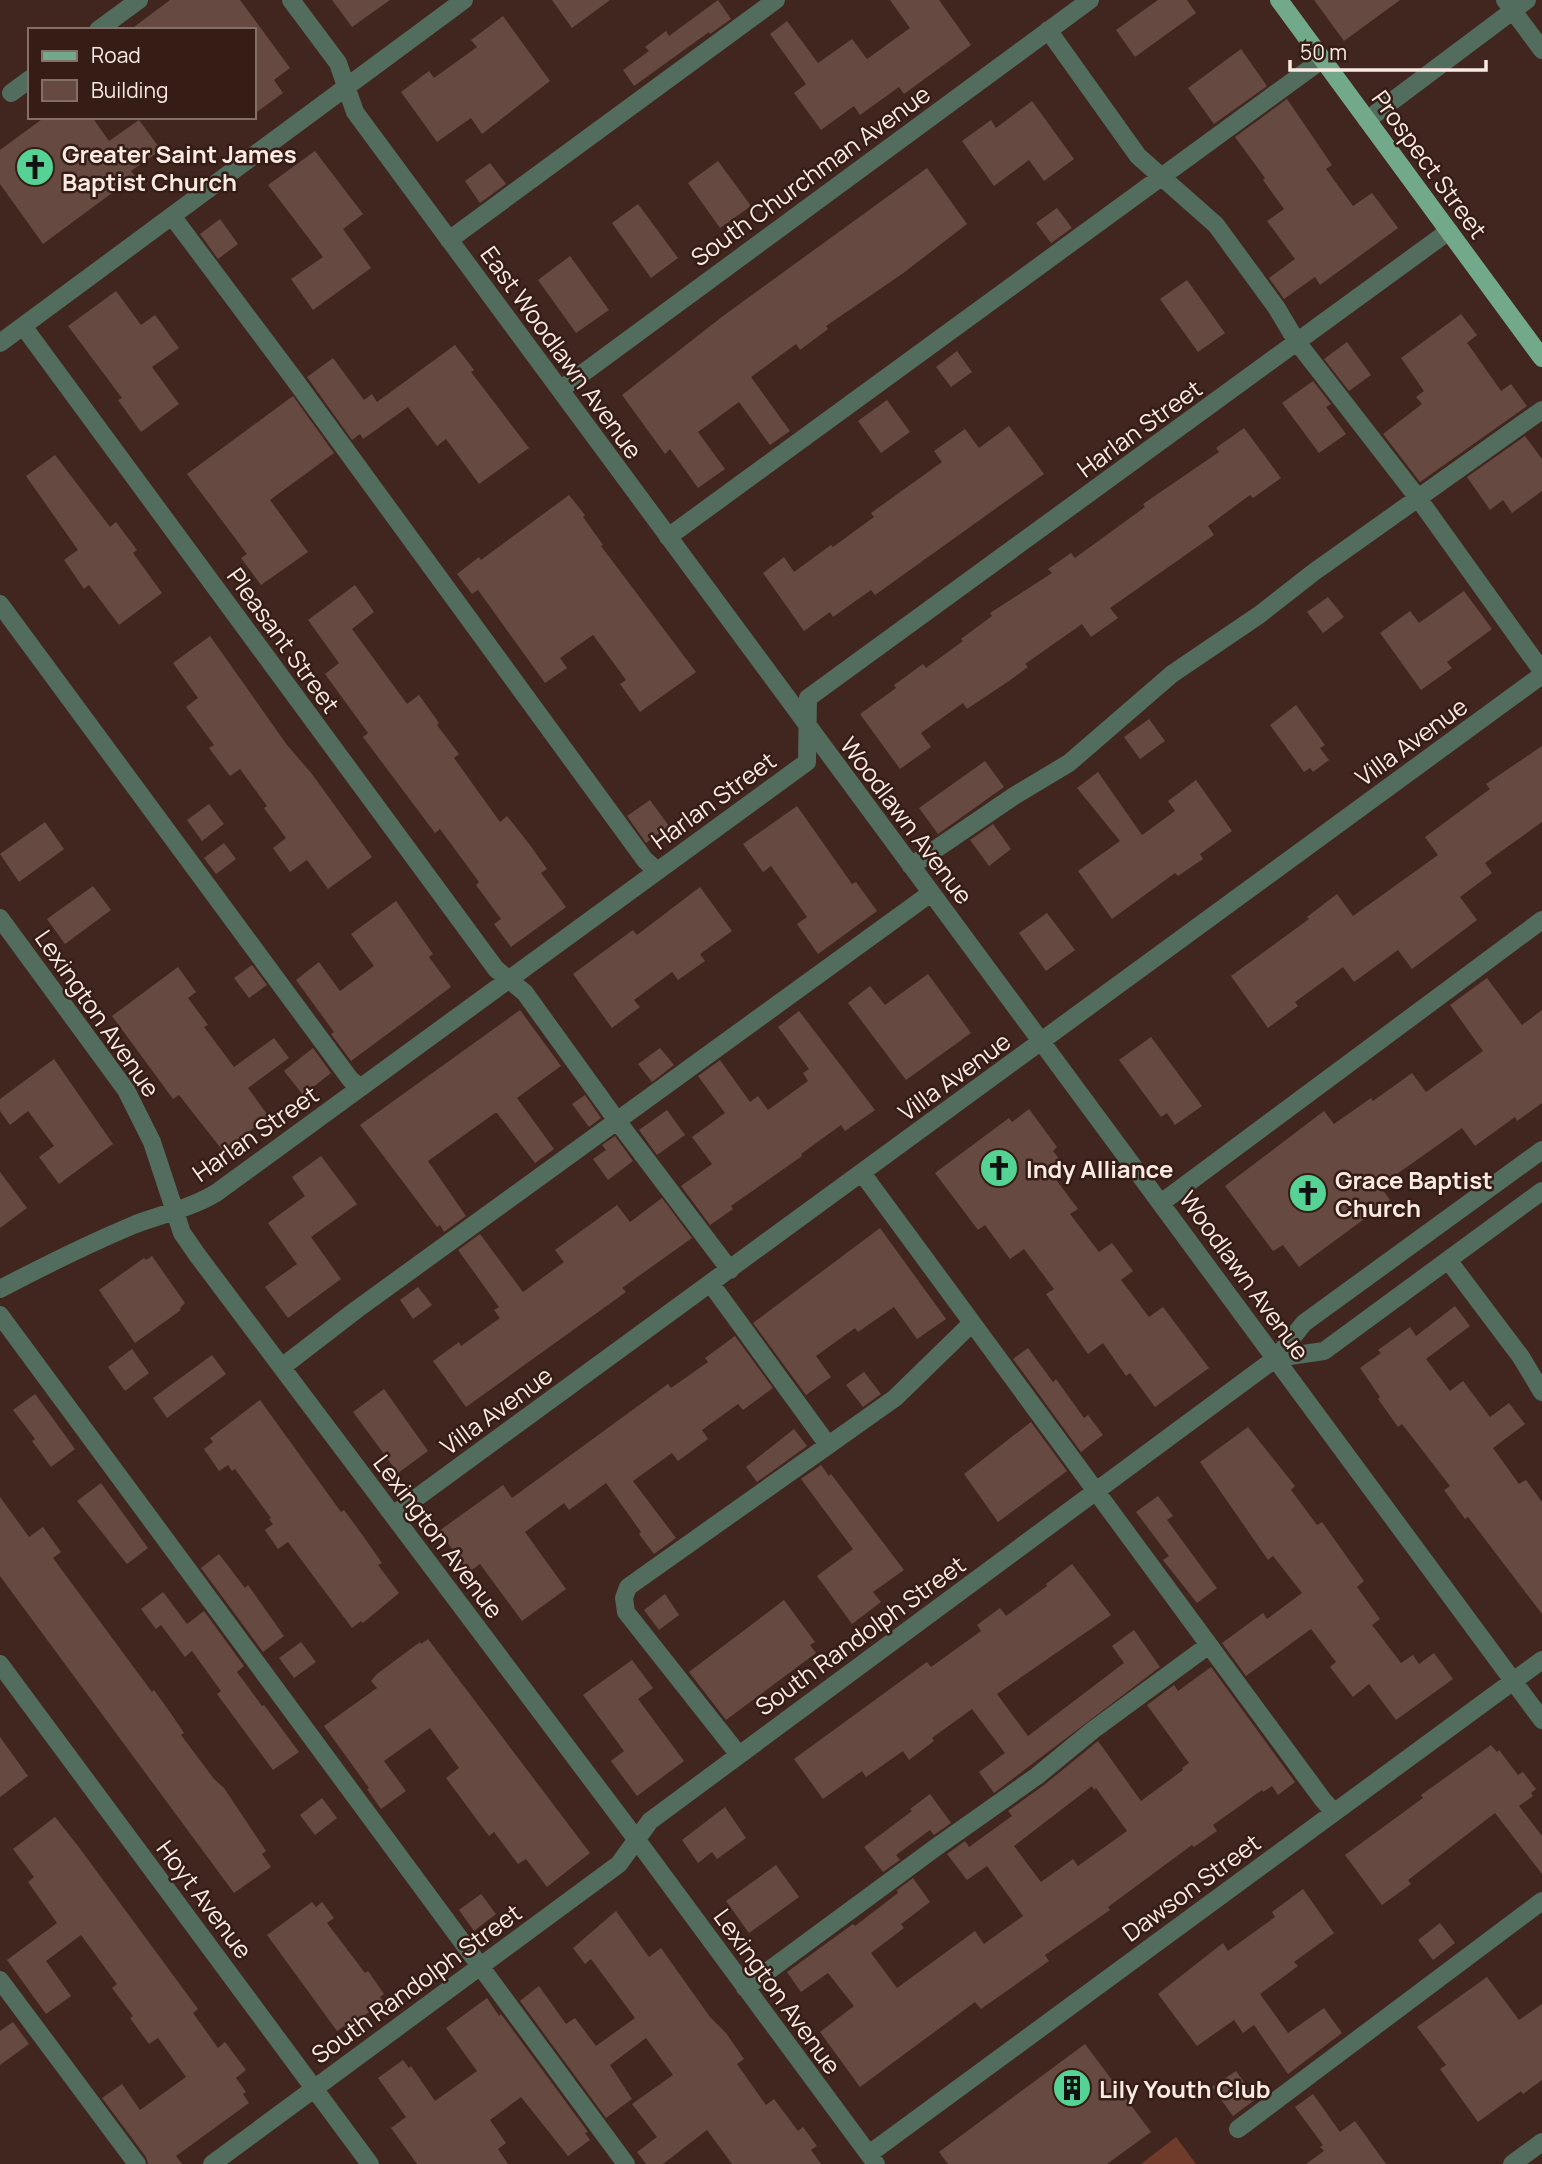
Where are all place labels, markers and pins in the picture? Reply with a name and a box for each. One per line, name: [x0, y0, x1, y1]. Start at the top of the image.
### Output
place label: Greater Saint James Baptist Church: [62, 137, 297, 198]
church icon: Greater Saint James Baptist Church: [14, 146, 56, 188]
church icon: Indy Alliance: [978, 1147, 1020, 1189]
place label: Indy Alliance: [1026, 1152, 1173, 1185]
place label: Grace Baptist Church: [1335, 1163, 1493, 1224]
church icon: Grace Baptist Church: [1287, 1172, 1329, 1214]
building icon: Lily Youth Club: [1051, 2067, 1093, 2109]
place label: Lily Youth Club: [1099, 2072, 1271, 2105]

